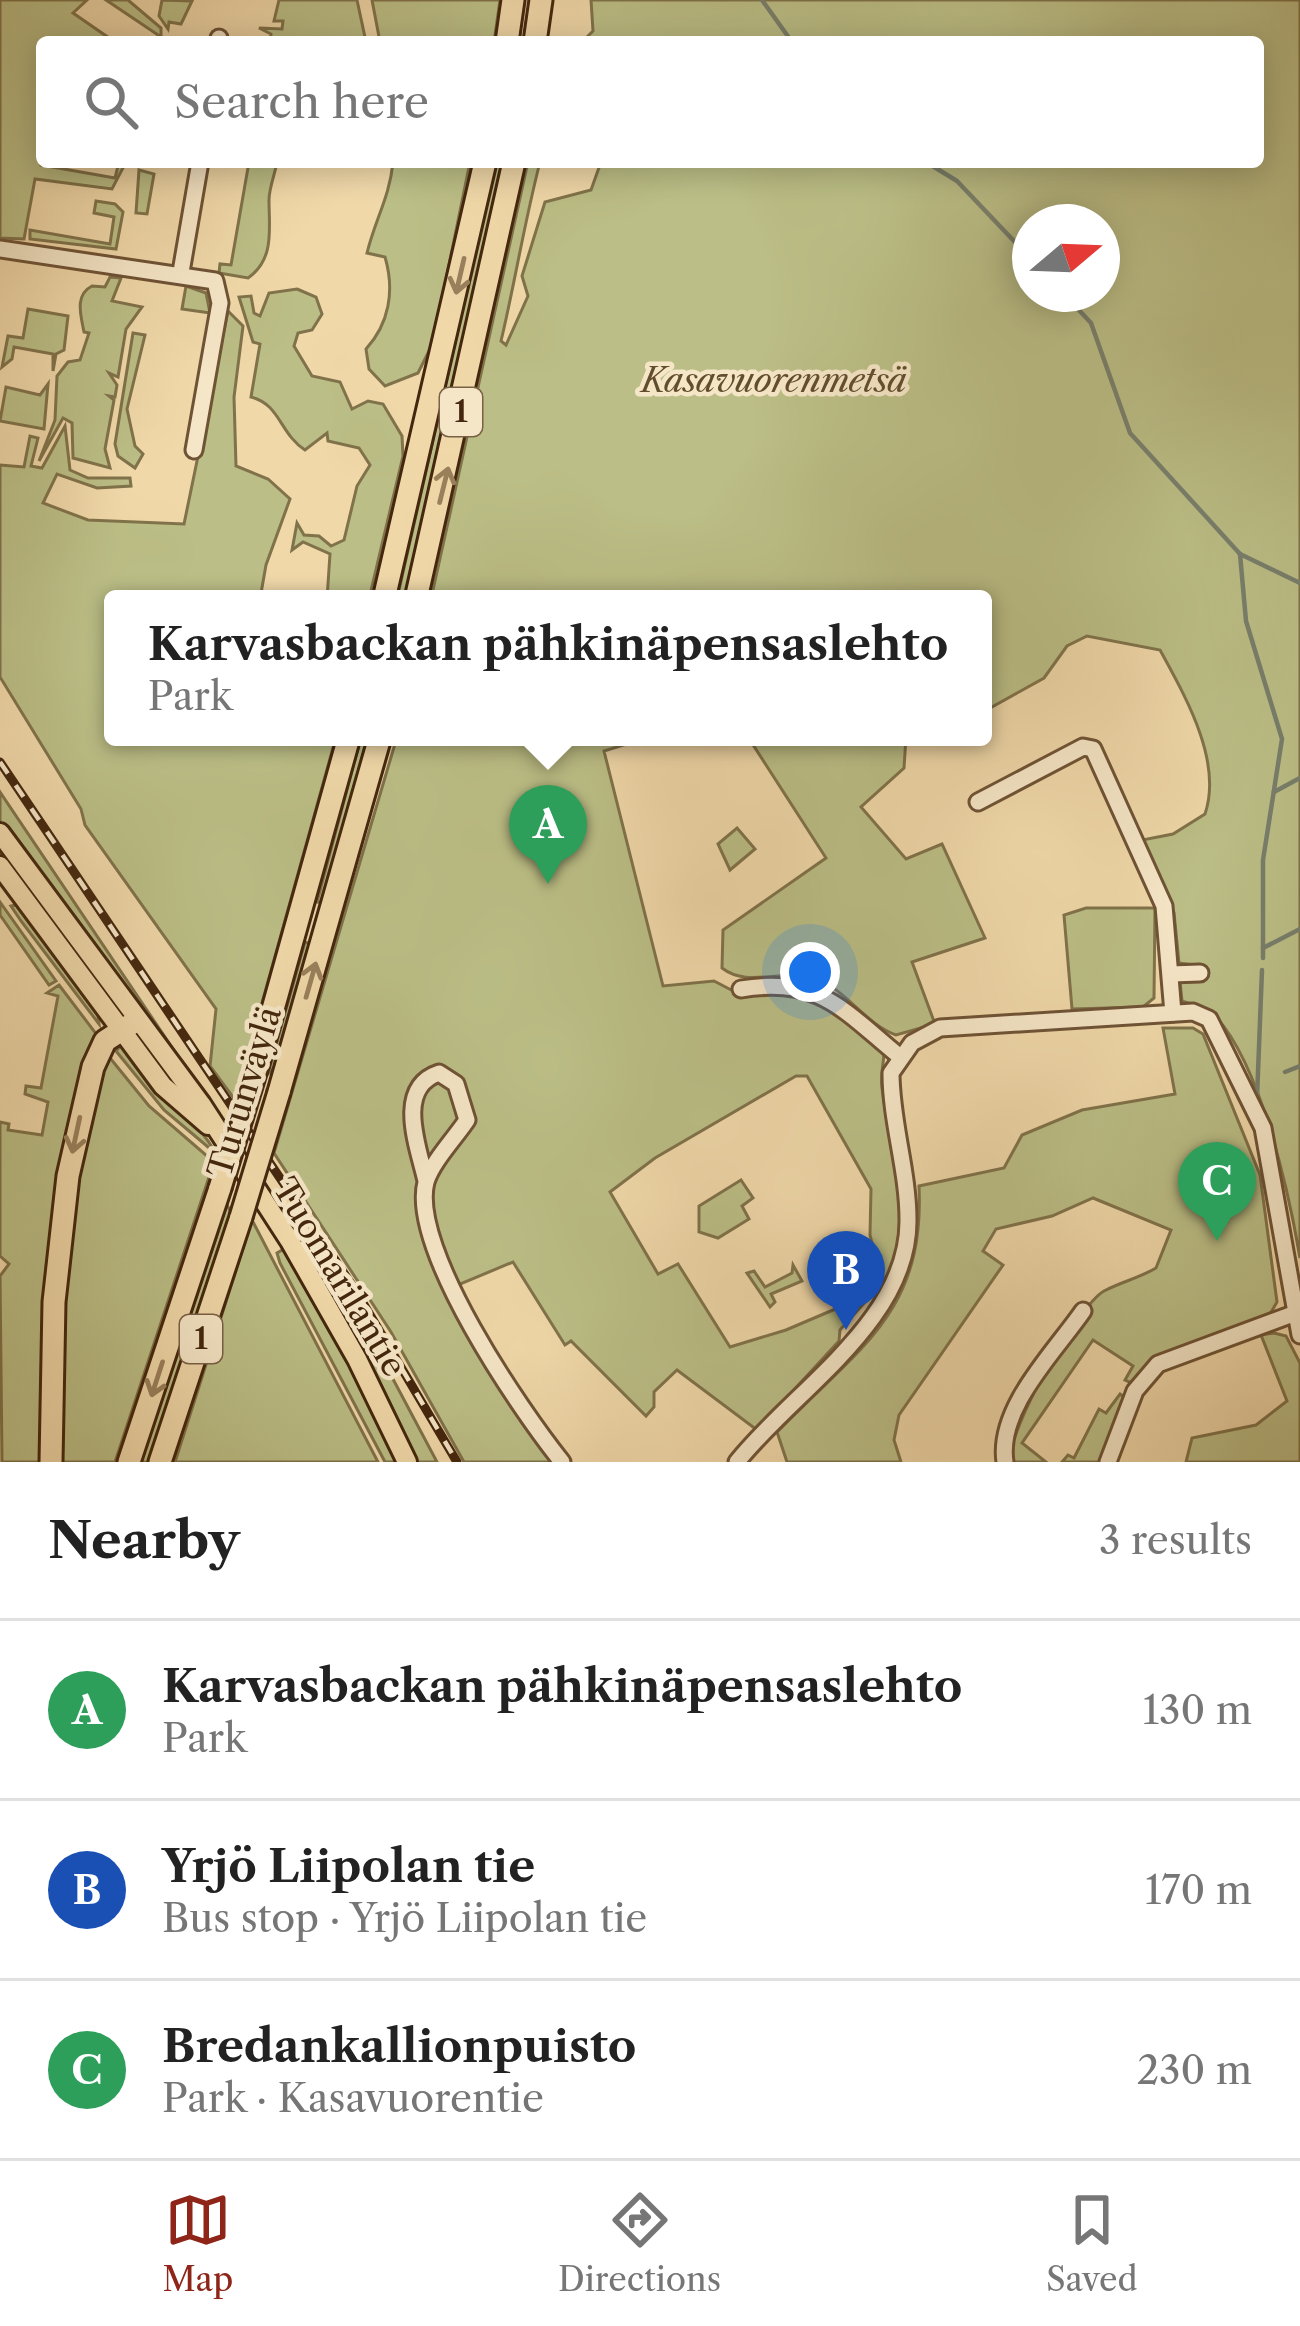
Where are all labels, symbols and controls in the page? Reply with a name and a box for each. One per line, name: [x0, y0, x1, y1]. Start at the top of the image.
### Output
search box: [36, 36, 1264, 168]
icon: search: [78, 69, 144, 135]
text: Search here: [174, 74, 429, 130]
north arrow: [1012, 204, 1120, 312]
one-way arrow: [448, 257, 470, 295]
park label: Kasavuorenmetsä: [638, 360, 907, 401]
road number: 1: [440, 388, 482, 436]
one-way arrow: [434, 467, 456, 505]
popup: [104, 590, 992, 746]
text: Karvasbackan pähkinäpensaslehto: [148, 616, 948, 672]
text: Park: [148, 672, 233, 720]
pin: A: [509, 785, 587, 884]
your location: [780, 942, 840, 1002]
one-way arrow: [302, 962, 324, 1000]
street label: Turunväylä: [199, 1001, 290, 1183]
one-way arrow: [64, 1115, 87, 1153]
pin: C: [1178, 1142, 1256, 1241]
street label: Tuomarilantie: [264, 1171, 415, 1384]
pin: B: [807, 1231, 885, 1330]
road number: 1: [180, 1315, 222, 1363]
one-way arrow: [145, 1359, 167, 1397]
text: Nearby: [48, 1509, 240, 1571]
text: 3 results: [1099, 1516, 1252, 1564]
text: Karvasbackan pähkinäpensaslehto: [162, 1658, 962, 1714]
text: A: [72, 1686, 102, 1734]
text: 130 m: [1143, 1686, 1252, 1734]
text: Park: [162, 1714, 247, 1762]
text: Yrjö Liipolan tie: [162, 1838, 535, 1894]
text: B: [73, 1866, 102, 1914]
text: 170 m: [1145, 1866, 1252, 1914]
text: Bus stop · Yrjö Liipolan tie: [162, 1894, 647, 1942]
text: Bredankallionpuisto: [162, 2018, 636, 2074]
text: C: [71, 2046, 103, 2094]
text: 230 m: [1137, 2046, 1252, 2094]
text: Park · Kasavuorentie: [162, 2074, 544, 2122]
tab: Map: [162, 2187, 233, 2300]
tab: Directions: [558, 2187, 721, 2300]
tab: Saved: [1046, 2187, 1138, 2300]

